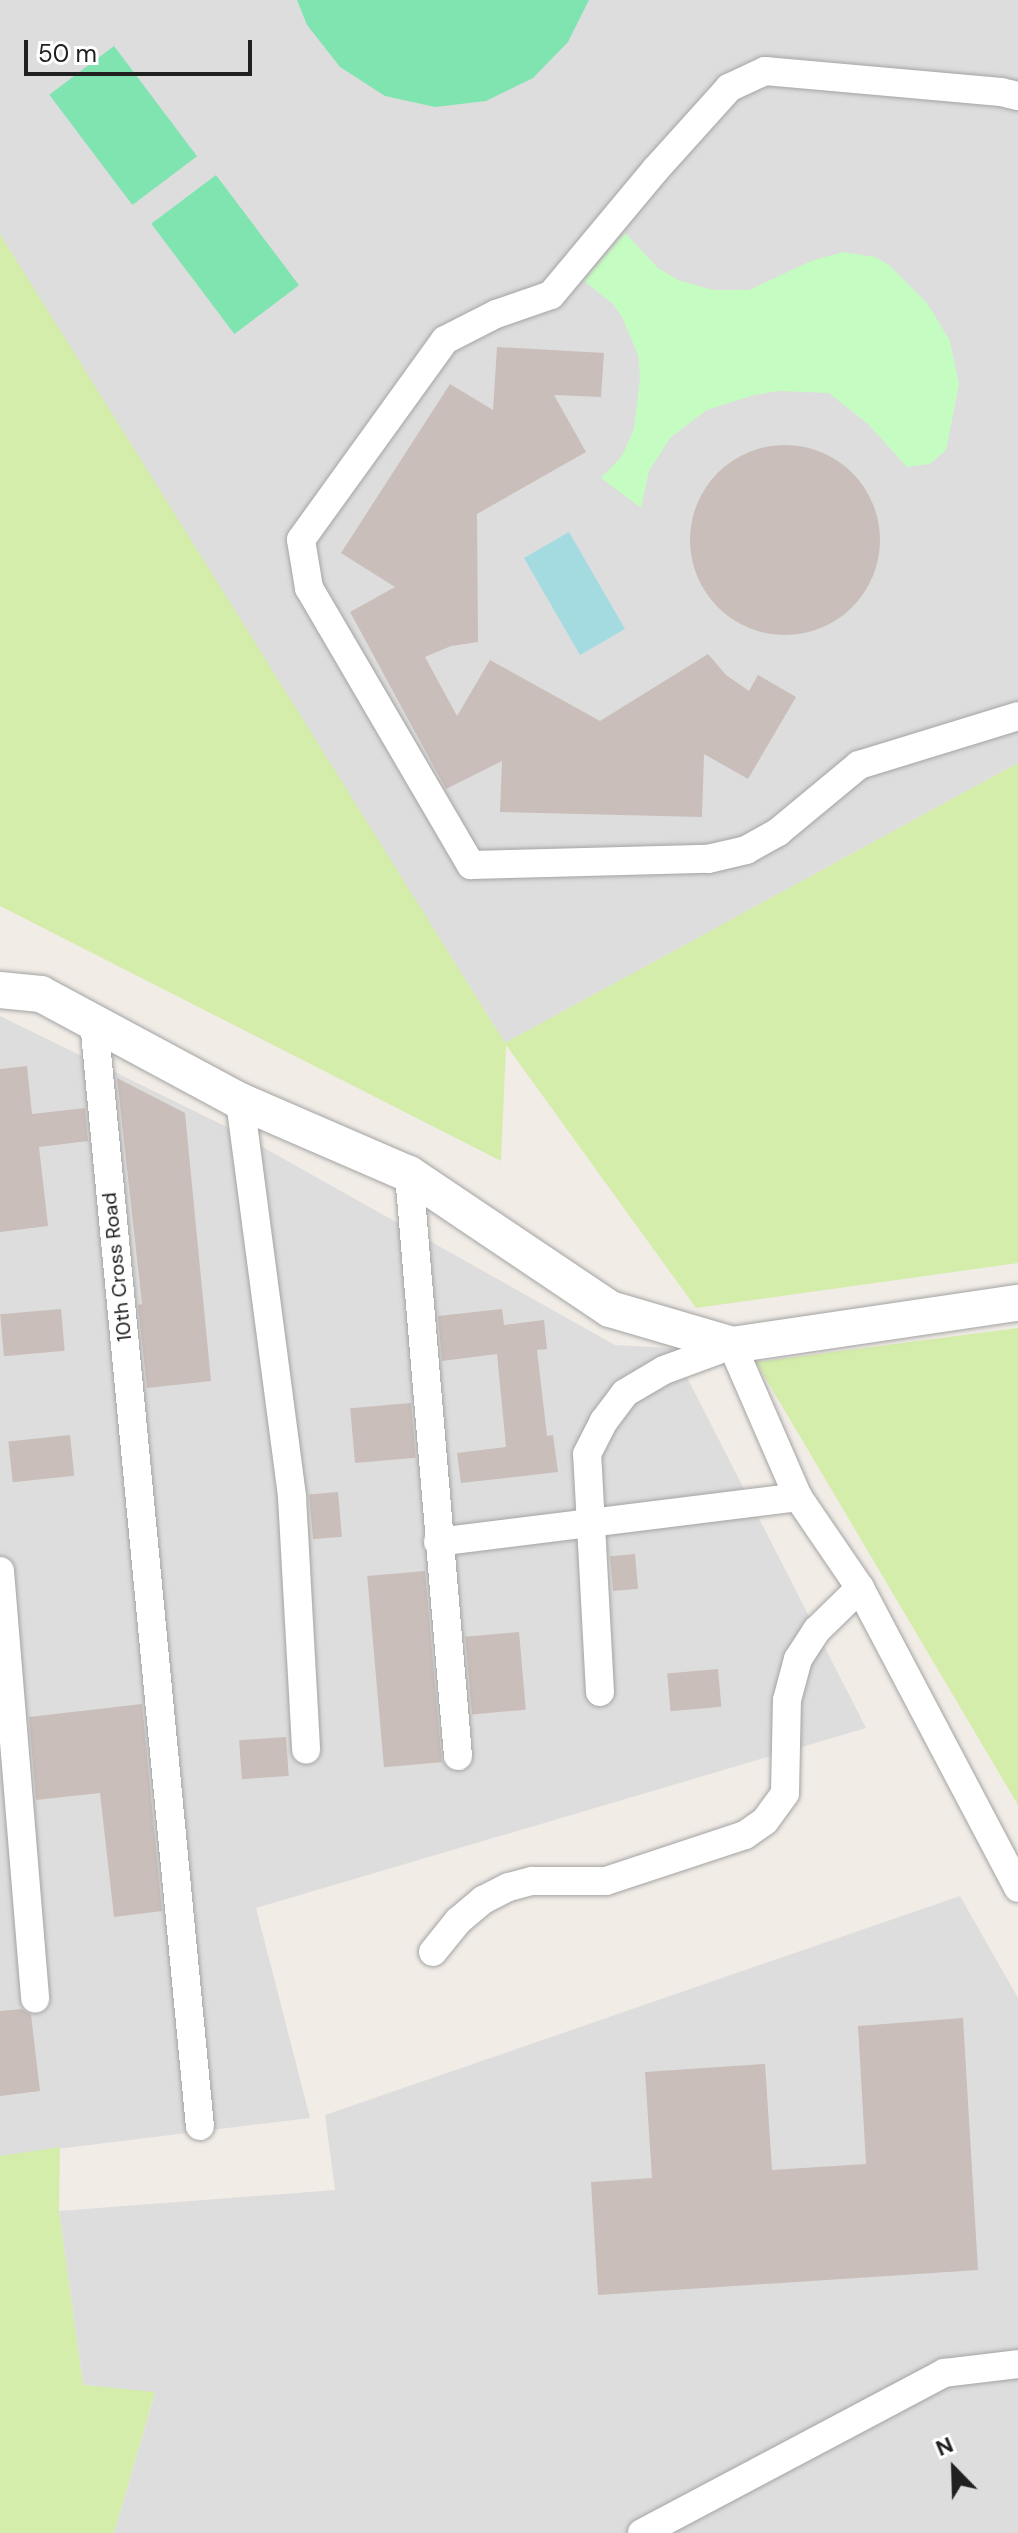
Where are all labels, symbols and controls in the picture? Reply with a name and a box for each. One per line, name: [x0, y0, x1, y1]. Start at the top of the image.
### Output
scale bar: [28, 24, 256, 74]
text: 50 m: [38, 38, 97, 69]
street label: 10th Cross Road: [97, 1191, 137, 1343]
north arrow: [914, 2429, 994, 2509]
text: N: [931, 2430, 957, 2463]

